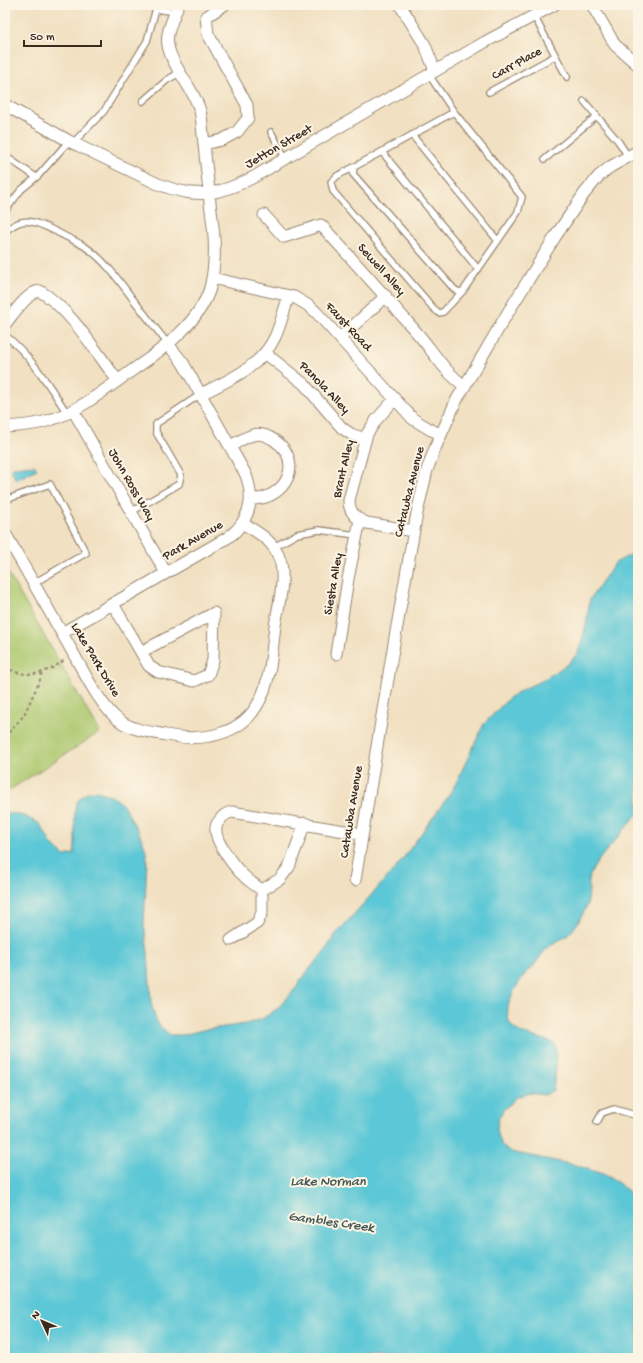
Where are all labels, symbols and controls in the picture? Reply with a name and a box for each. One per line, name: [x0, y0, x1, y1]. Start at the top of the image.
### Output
scale bar: [24, 22, 101, 48]
text: 50 m: [30, 31, 55, 45]
street label: Carr Place: [489, 44, 545, 84]
street label: Jetton Street: [243, 121, 317, 172]
street label: Sewell Alley: [354, 241, 409, 300]
street label: Faust Road: [321, 299, 375, 356]
street label: Panola Alley: [295, 358, 353, 418]
street label: Brant Alley: [330, 438, 358, 501]
street label: Catawba Avenue: [391, 445, 429, 539]
street label: John Ross Way: [104, 446, 158, 524]
street label: Park Avenue: [159, 518, 226, 565]
street label: Siesta Alley: [321, 551, 347, 616]
street label: Lake Park Drive: [67, 620, 123, 700]
street label: Catawba Avenue: [337, 765, 367, 859]
water label: Lake Norman: [290, 1174, 366, 1191]
water label: Gambles Creek: [287, 1209, 376, 1238]
north arrow: [22, 1301, 62, 1341]
text: N: [29, 1309, 43, 1322]

